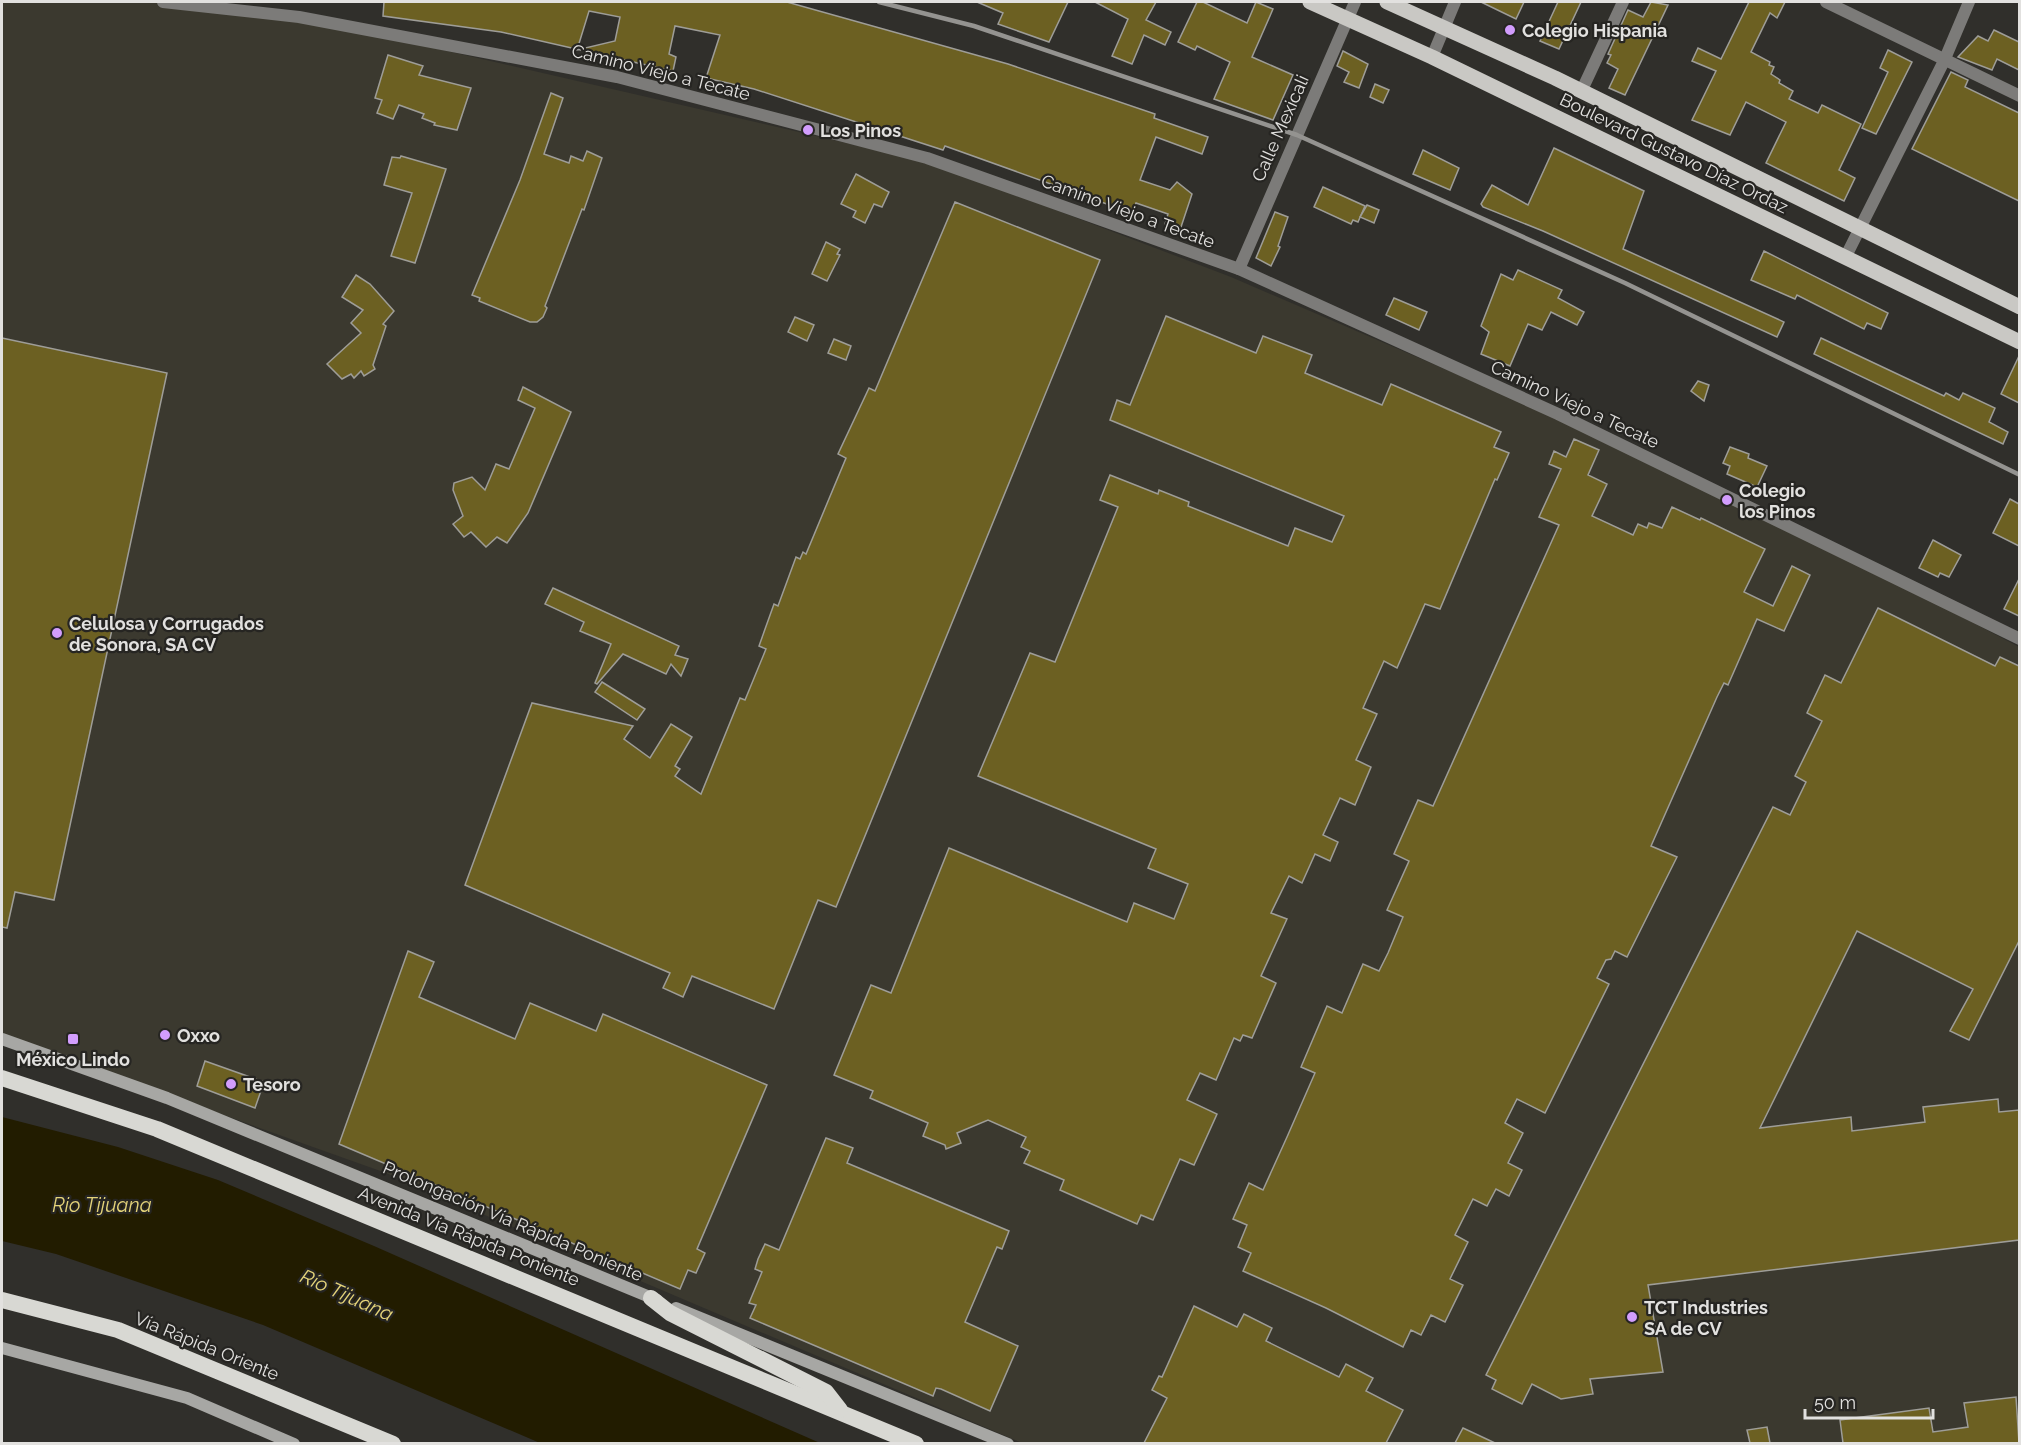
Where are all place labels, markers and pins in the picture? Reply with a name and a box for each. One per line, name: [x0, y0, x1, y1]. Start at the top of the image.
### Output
place label: Colegio Hispania: [1522, 20, 1667, 41]
marker: Colegio Hispania: [1503, 23, 1517, 37]
place label: Los Pinos: [820, 120, 901, 141]
marker: Los Pinos: [801, 123, 815, 137]
place label: Colegio los Pinos: [1739, 480, 1815, 522]
marker: Colegio los Pinos: [1720, 493, 1734, 507]
place label: Celulosa y Corrugados de Sonora, SA CV: [69, 613, 264, 655]
marker: Celulosa y Corrugados de Sonora, SA CV: [50, 626, 64, 640]
place label: Oxxo: [177, 1025, 220, 1046]
marker: Oxxo: [158, 1028, 172, 1042]
marker: México Lindo: [66, 1032, 80, 1046]
place label: México Lindo: [16, 1049, 130, 1070]
place label: Tesoro: [243, 1074, 301, 1095]
marker: Tesoro: [224, 1077, 238, 1091]
place label: TCT Industries SA de CV: [1644, 1297, 1768, 1339]
marker: TCT Industries SA de CV: [1625, 1310, 1639, 1324]

